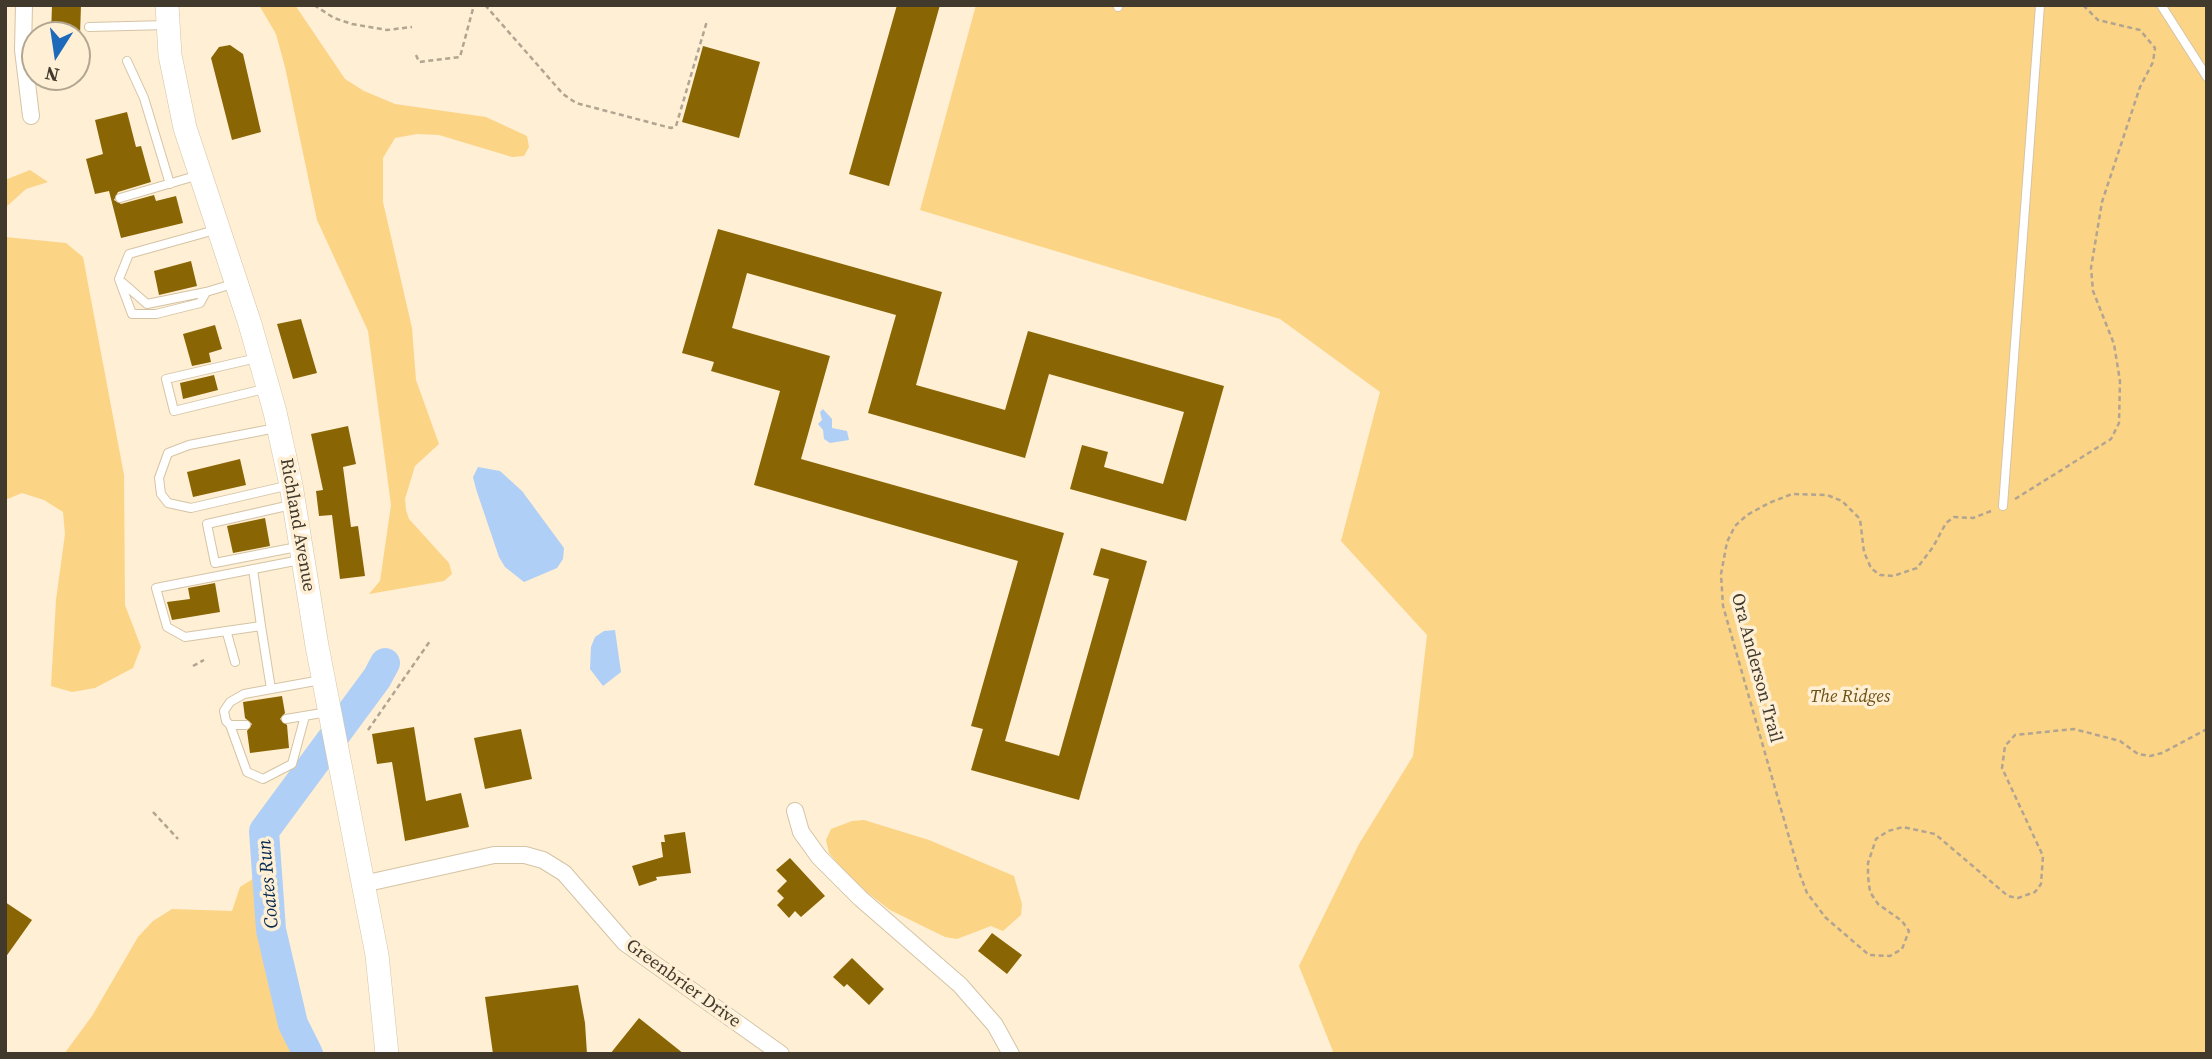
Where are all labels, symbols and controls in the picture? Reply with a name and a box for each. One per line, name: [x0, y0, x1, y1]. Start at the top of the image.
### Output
north arrow: [21, 21, 91, 91]
text: N: [43, 60, 62, 89]
street label: Richland Avenue: [275, 457, 319, 593]
street label: Ora Anderson Trail: [1726, 591, 1786, 745]
park label: The Ridges: [1810, 686, 1890, 708]
water label: Coates Run: [254, 839, 284, 929]
street label: Greenbrier Drive: [621, 935, 745, 1033]

